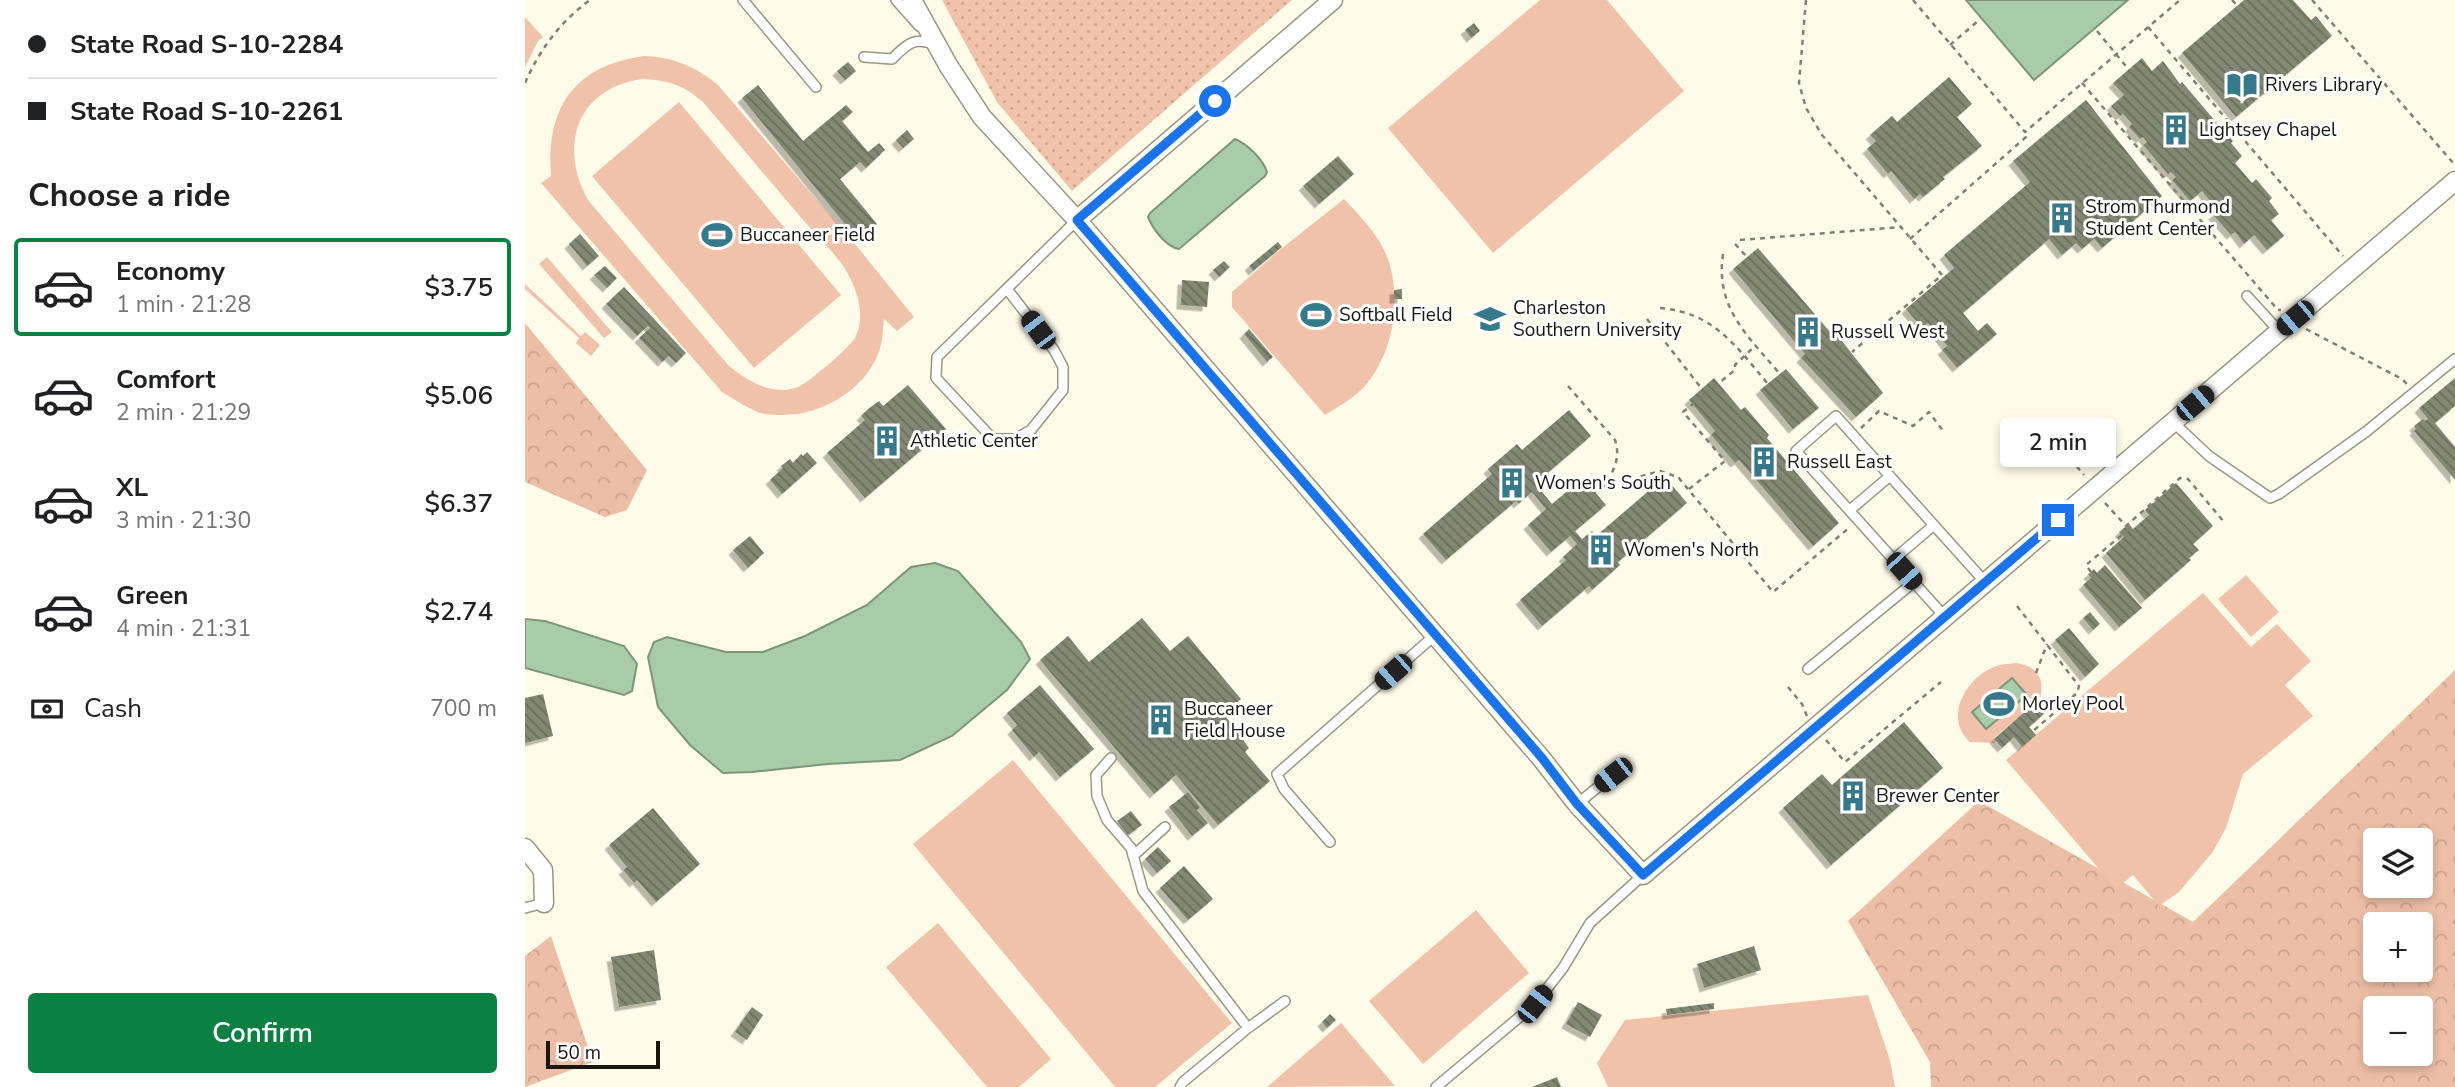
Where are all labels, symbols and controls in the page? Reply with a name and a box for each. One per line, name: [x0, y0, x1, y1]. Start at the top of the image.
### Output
text: State Road S-10-2284: [70, 27, 343, 62]
library icon: Rivers Library: [2225, 68, 2259, 102]
place label: Rivers Library: [2265, 72, 2383, 98]
route start: [1199, 85, 1231, 117]
text: State Road S-10-2261: [70, 94, 343, 129]
building icon: Lightsey Chapel: [2159, 113, 2193, 147]
place label: Lightsey Chapel: [2199, 117, 2337, 143]
text: Choose a ride: [28, 174, 230, 217]
place label: Strom Thurmond Student Center: [2085, 194, 2230, 242]
building icon: Strom Thurmond Student Center: [2045, 201, 2079, 235]
sports icon: Buccaneer Field: [700, 218, 734, 252]
place label: Buccaneer Field: [740, 222, 875, 248]
text: Economy: [116, 254, 225, 289]
icon: car: [32, 256, 95, 319]
text: $3.75: [424, 270, 493, 305]
text: 1 min · 21:28: [116, 289, 251, 320]
place label: Charleston Southern University: [1513, 295, 1682, 343]
car: [2273, 296, 2318, 340]
sports icon: Softball Field: [1299, 298, 1333, 332]
place label: Softball Field: [1339, 302, 1453, 328]
school or university icon: Charleston Southern University: [1473, 302, 1507, 336]
car: [1017, 307, 1060, 353]
building icon: Russell West: [1791, 315, 1825, 349]
place label: Russell West: [1831, 319, 1945, 345]
text: Comfort: [116, 362, 216, 397]
icon: car: [32, 364, 95, 427]
text: $5.06: [424, 378, 493, 413]
car: [2173, 381, 2218, 425]
text: 2 min · 21:29: [116, 397, 251, 428]
callout: 2 min: [2000, 419, 2116, 468]
building icon: Athletic Center: [870, 424, 904, 458]
text: 2 min: [2029, 427, 2087, 458]
place label: Athletic Center: [910, 428, 1038, 454]
building icon: Russell East: [1747, 445, 1781, 479]
place label: Russell East: [1787, 449, 1892, 475]
building icon: Women's South: [1495, 466, 1529, 500]
text: XL: [116, 470, 148, 505]
place label: Women's South: [1535, 470, 1671, 496]
icon: car: [32, 472, 95, 535]
text: $6.37: [424, 486, 493, 521]
route end: [2042, 504, 2074, 536]
text: 3 min · 21:30: [116, 505, 251, 536]
building icon: Women's North: [1584, 533, 1618, 567]
place label: Women's North: [1624, 537, 1759, 563]
car: [1883, 548, 1926, 594]
text: Green: [116, 578, 189, 613]
icon: car: [32, 580, 95, 643]
text: $2.74: [424, 594, 493, 629]
text: 4 min · 21:31: [116, 613, 251, 644]
car: [1371, 650, 1416, 694]
sports icon: Morley Pool: [1982, 687, 2016, 721]
icon: cash: [28, 690, 66, 728]
text: Cash: [84, 691, 142, 726]
place label: Morley Pool: [2022, 691, 2125, 717]
text: 700 m: [430, 693, 497, 724]
place label: Buccaneer Field House: [1184, 696, 1285, 744]
building icon: Buccaneer Field House: [1144, 703, 1178, 737]
car: [1590, 754, 1637, 796]
building icon: Brewer Center: [1836, 779, 1870, 813]
place label: Brewer Center: [1876, 783, 2000, 809]
map controls: [2363, 828, 2433, 1066]
button: layers: [2363, 828, 2433, 898]
button: +: [2363, 912, 2433, 982]
car: [1514, 981, 1557, 1027]
button: Confirm: [28, 993, 497, 1073]
button: −: [2363, 996, 2433, 1066]
scale bar: [546, 1038, 660, 1070]
text: 50 m: [557, 1040, 601, 1066]

